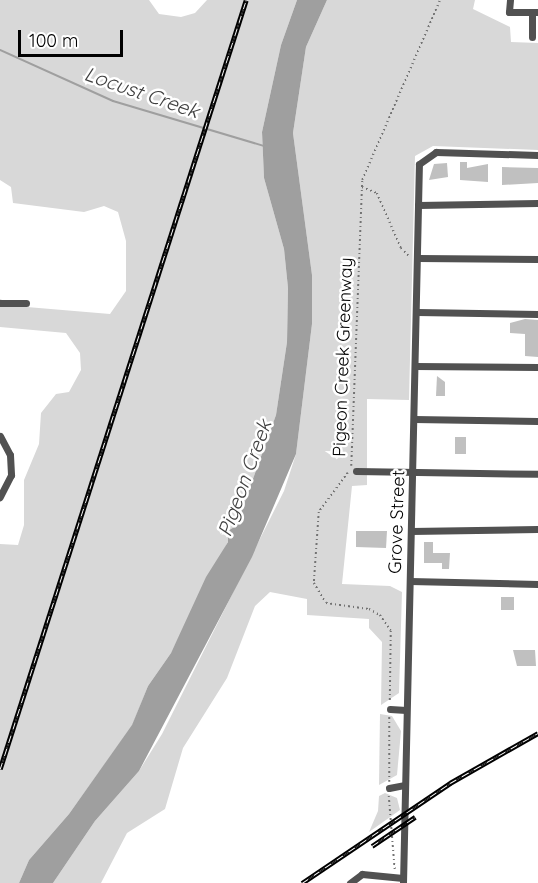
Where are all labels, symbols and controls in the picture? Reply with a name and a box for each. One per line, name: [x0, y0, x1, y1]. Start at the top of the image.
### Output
scale bar: [21, 18, 126, 56]
text: 100 m: [29, 29, 78, 52]
water label: Locust Creek: [82, 61, 202, 123]
street label: Pigeon Creek Greenway: [329, 257, 357, 457]
water label: Pigeon Creek: [212, 416, 276, 540]
street label: Grove Street: [384, 470, 410, 574]

